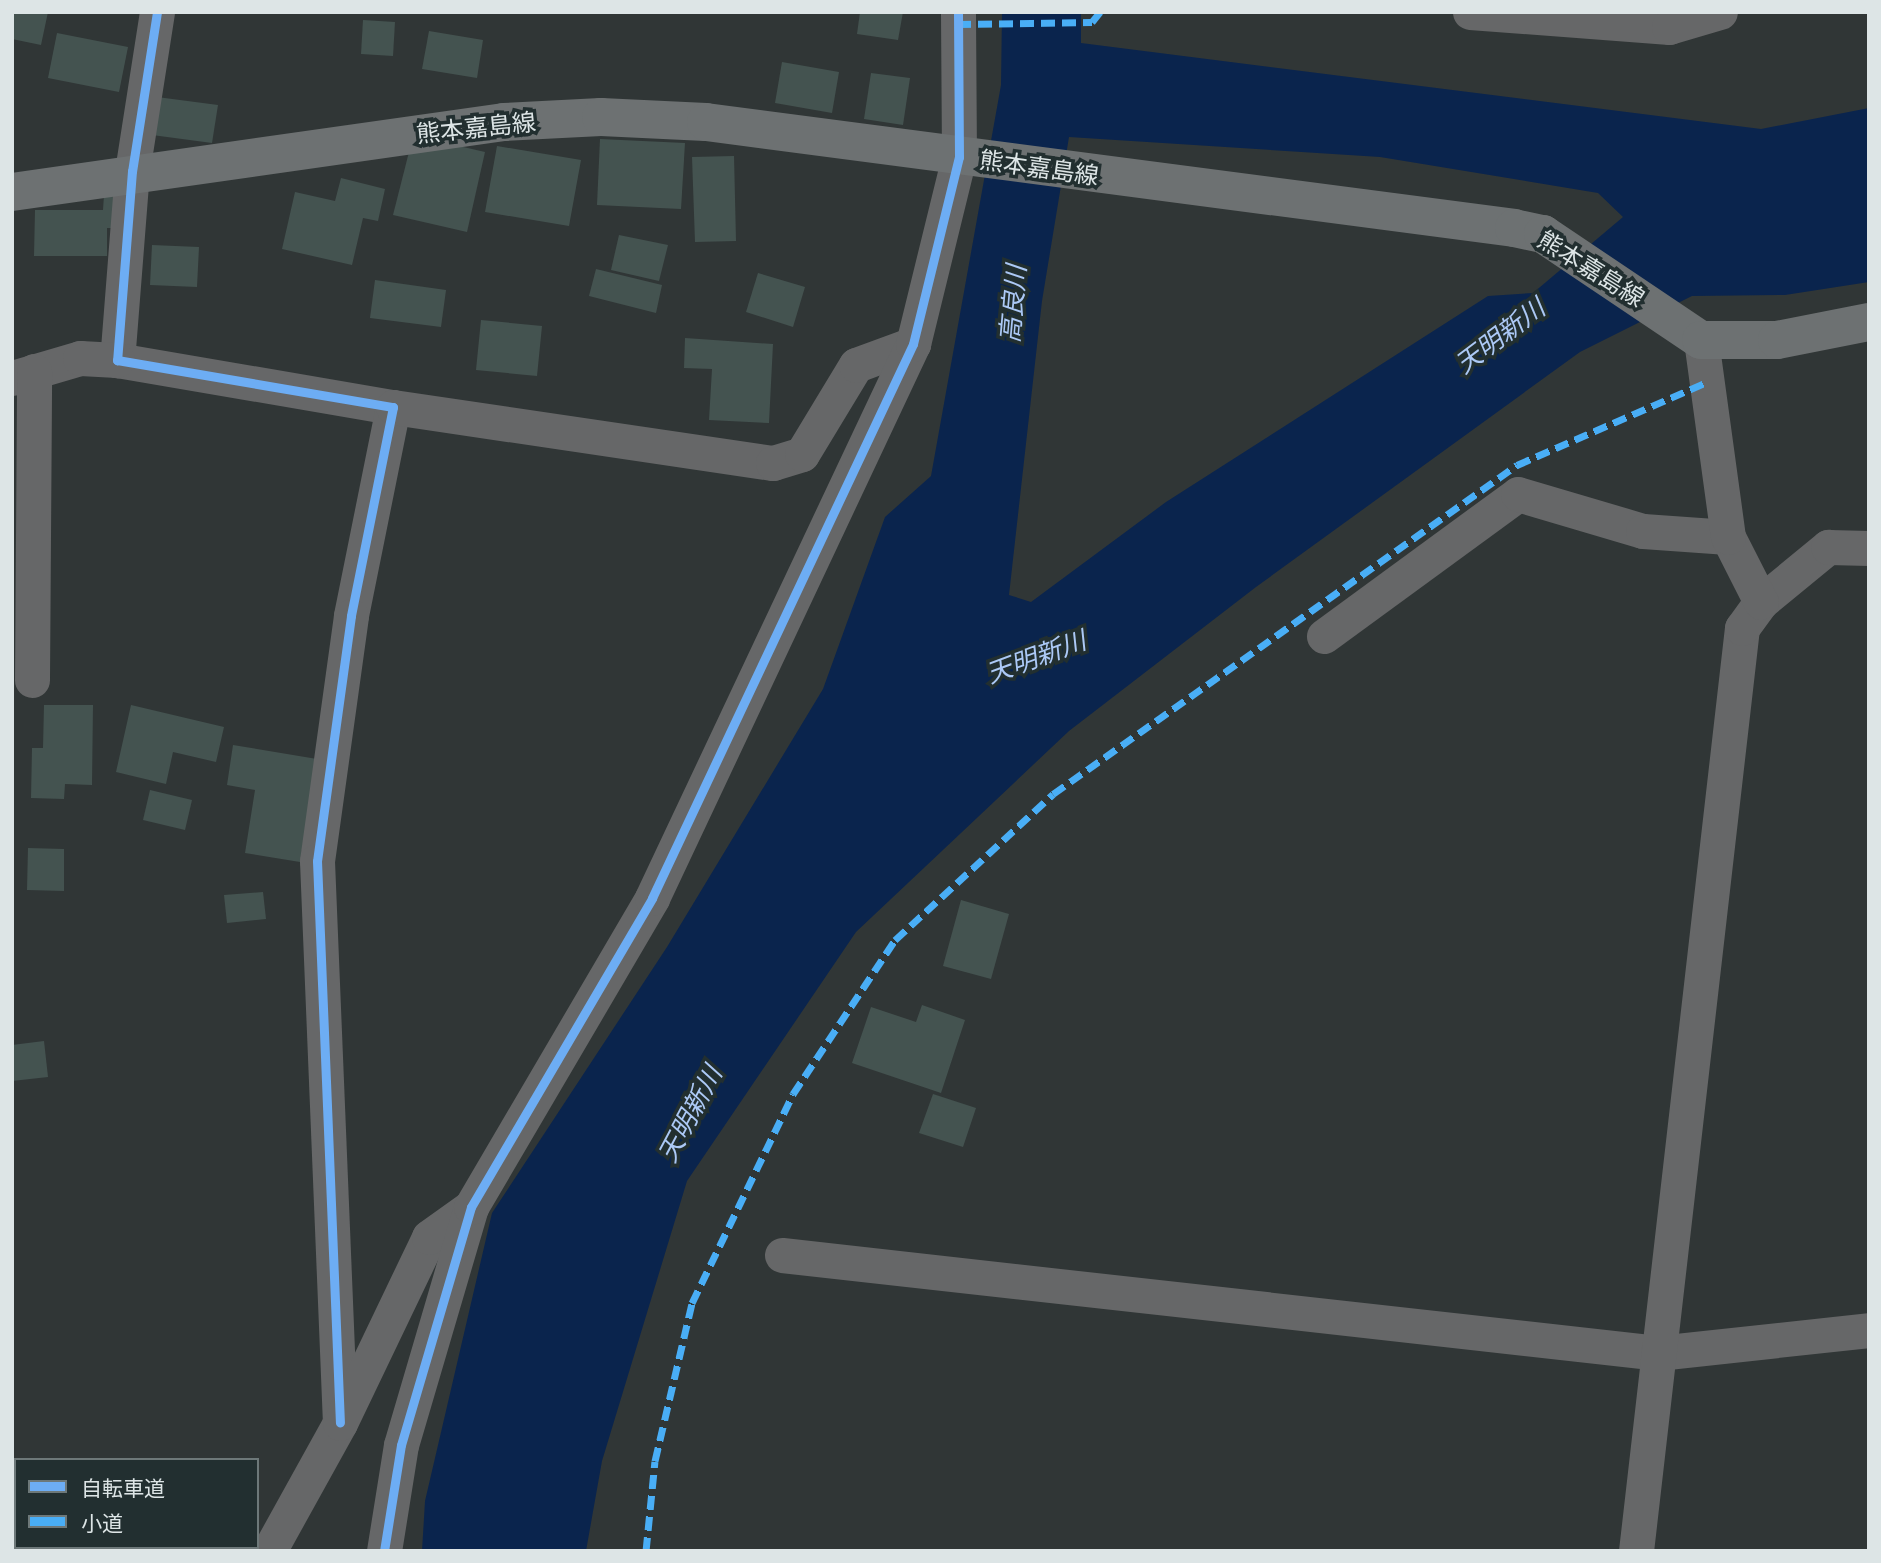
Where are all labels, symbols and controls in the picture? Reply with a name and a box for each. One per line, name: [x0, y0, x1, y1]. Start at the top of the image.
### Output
street label: 熊本嘉島線: [415, 107, 537, 149]
street label: 熊本嘉島線: [978, 145, 1100, 191]
street label: 熊本嘉島線: [1532, 225, 1650, 313]
water label: 高良川: [994, 264, 1032, 344]
water label: 天明新川: [1449, 292, 1551, 380]
water label: 天明新川: [982, 625, 1090, 689]
water label: 天明新川: [652, 1061, 728, 1167]
legend: [14, 1458, 259, 1549]
text: 自転車道: [81, 1475, 165, 1501]
text: 小道: [81, 1510, 123, 1536]

